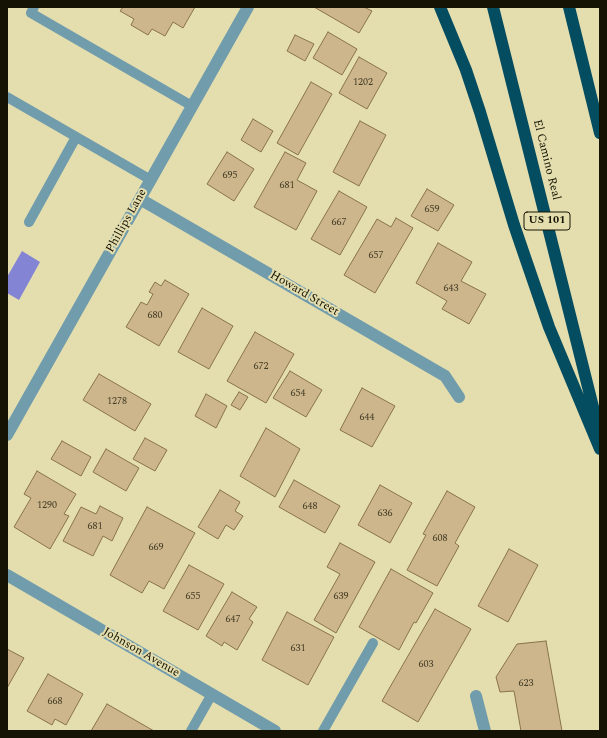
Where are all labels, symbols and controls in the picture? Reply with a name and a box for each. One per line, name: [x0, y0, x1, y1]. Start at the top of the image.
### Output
house number: 1202: [353, 77, 373, 89]
street label: El Camino Real: [529, 118, 563, 202]
house number: 695: [223, 170, 237, 182]
house number: 681: [280, 180, 294, 192]
street label: Phillips Lane: [104, 187, 150, 255]
house number: 659: [425, 204, 439, 216]
road number: US 101: [524, 212, 570, 230]
house number: 667: [332, 217, 346, 229]
house number: 657: [369, 250, 383, 262]
street label: Howard Street: [267, 268, 341, 320]
house number: 643: [444, 283, 458, 295]
house number: 680: [148, 310, 162, 322]
house number: 672: [254, 361, 268, 373]
house number: 654: [291, 388, 305, 400]
house number: 1278: [107, 396, 127, 408]
house number: 644: [360, 412, 374, 424]
house number: 1290: [37, 500, 57, 512]
house number: 648: [303, 501, 317, 513]
house number: 636: [378, 508, 392, 520]
house number: 681: [88, 521, 102, 533]
house number: 608: [433, 533, 447, 545]
house number: 669: [149, 542, 163, 554]
house number: 655: [186, 591, 200, 603]
house number: 639: [334, 591, 348, 603]
house number: 647: [226, 614, 240, 626]
street label: Johnson Avenue: [100, 625, 182, 681]
house number: 631: [291, 643, 305, 655]
house number: 603: [419, 659, 433, 671]
house number: 623: [519, 678, 533, 690]
house number: 668: [48, 696, 62, 708]

